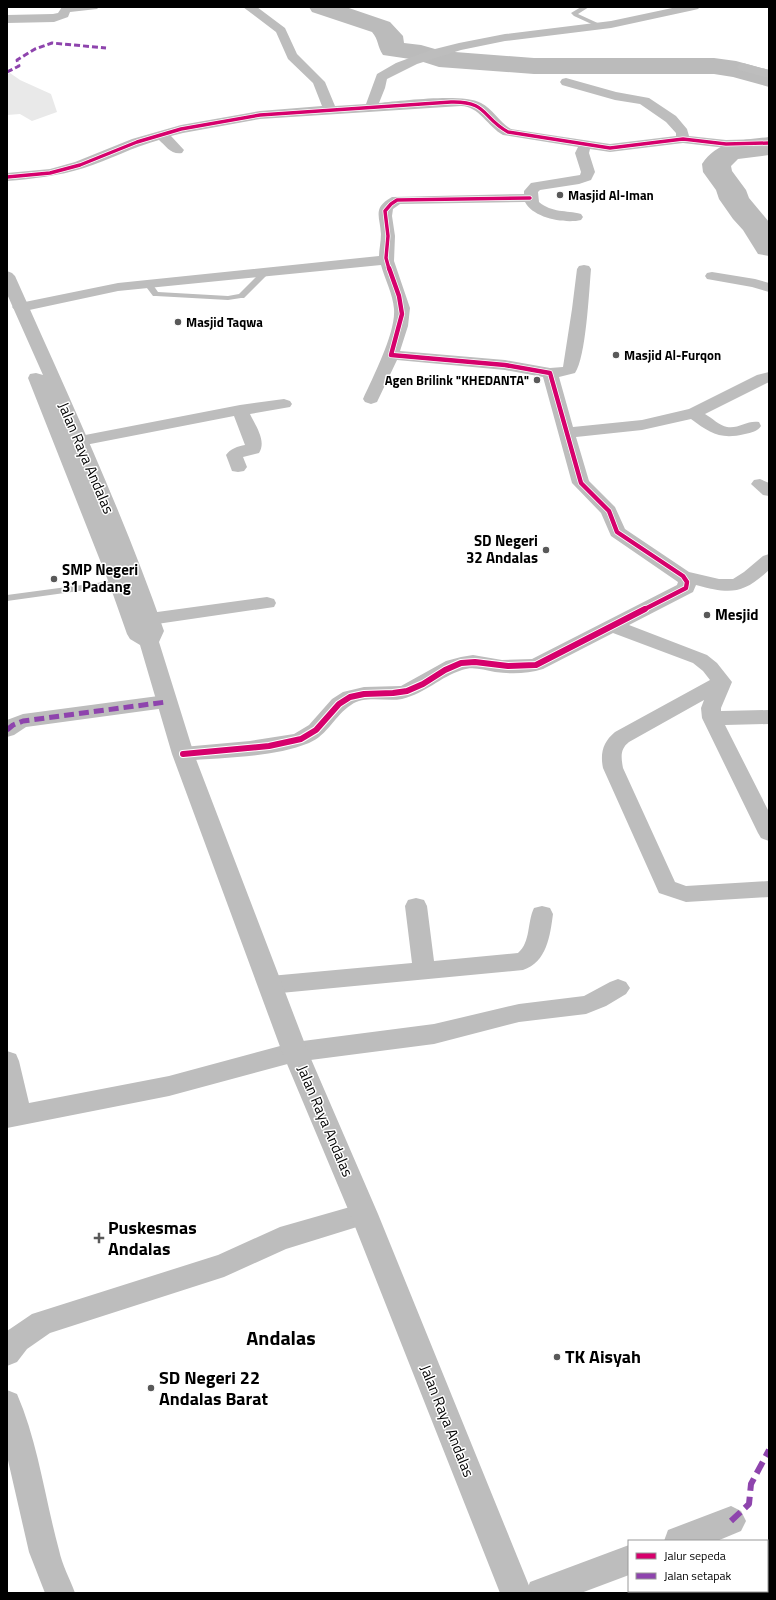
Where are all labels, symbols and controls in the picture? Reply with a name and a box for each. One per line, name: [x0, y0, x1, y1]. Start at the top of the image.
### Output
place label: Masjid Al-Iman: [568, 185, 654, 205]
marker: Masjid Al-Iman: [555, 190, 565, 200]
place label: Masjid Taqwa: [186, 312, 263, 332]
marker: Masjid Taqwa: [173, 317, 183, 327]
place label: Masjid Al-Furqon: [624, 345, 721, 365]
marker: Masjid Al-Furqon: [611, 350, 621, 360]
place label: Agen Brilink "KHEDANTA": [385, 370, 529, 390]
marker: Agen Brilink "KHEDANTA": [532, 375, 542, 385]
street label: Jalan Raya Andalas: [53, 398, 120, 517]
place label: SD Negeri 32 Andalas: [466, 529, 538, 569]
marker: SD Negeri 32 Andalas: [541, 545, 551, 555]
place label: SMP Negeri 31 Padang: [62, 558, 138, 598]
marker: SMP Negeri 31 Padang: [49, 574, 59, 584]
place label: Mesjid: [715, 603, 759, 626]
marker: Mesjid: [702, 610, 712, 620]
street label: Jalan Raya Andalas: [292, 1061, 359, 1180]
place label: Puskesmas Andalas: [108, 1214, 197, 1262]
marker: Puskesmas Andalas: [93, 1232, 105, 1244]
district label: Andalas: [246, 1322, 316, 1353]
place label: TK Aisyah: [565, 1343, 641, 1370]
marker: TK Aisyah: [552, 1352, 562, 1362]
street label: Jalan Raya Andalas: [414, 1361, 480, 1480]
place label: SD Negeri 22 Andalas Barat: [159, 1364, 268, 1412]
marker: SD Negeri 22 Andalas Barat: [146, 1383, 156, 1393]
legend: [628, 1540, 768, 1592]
text: Jalur sepeda: [664, 1546, 726, 1565]
text: Jalan setapak: [664, 1566, 732, 1585]

